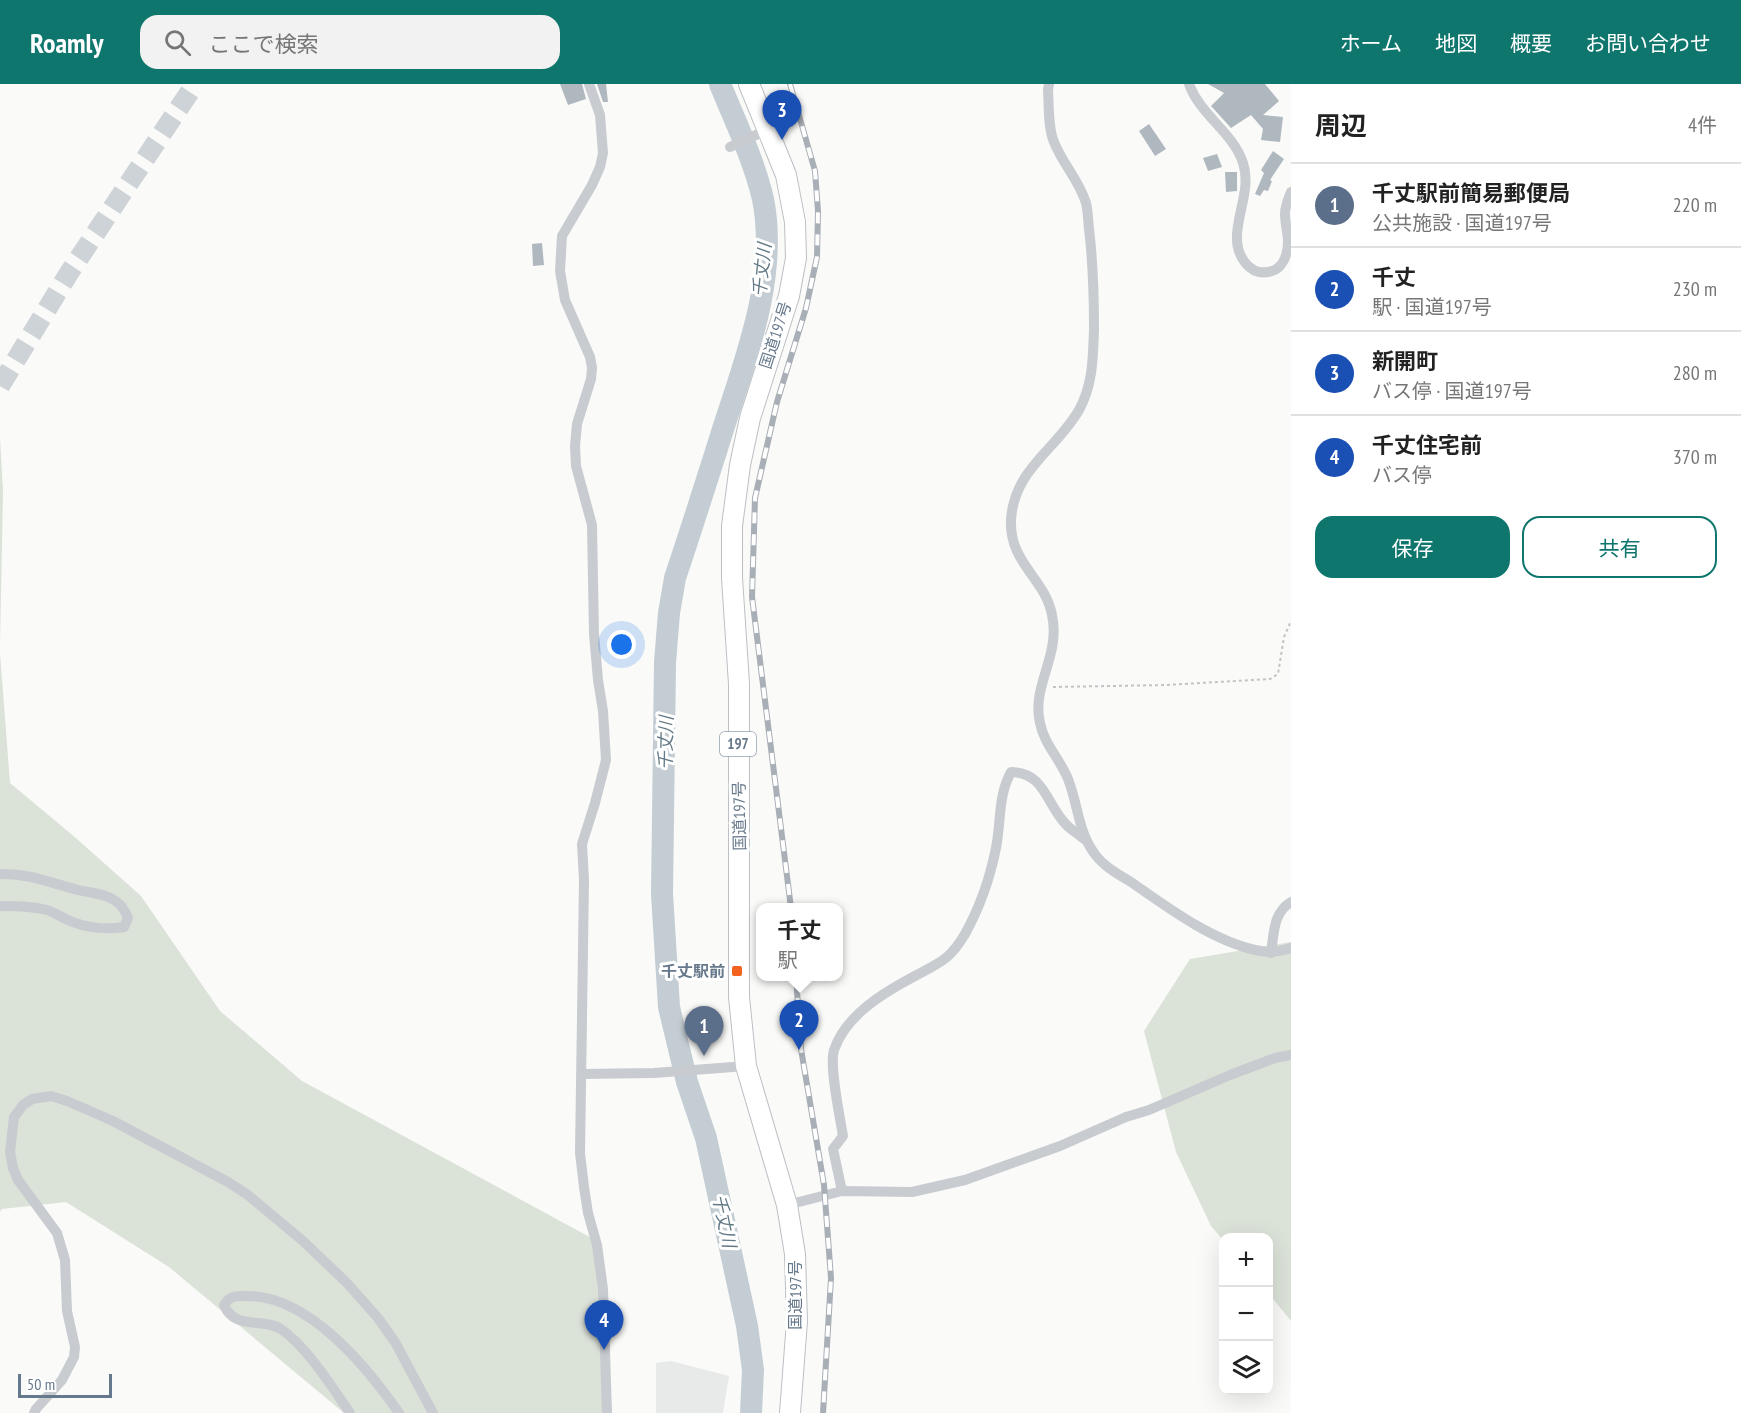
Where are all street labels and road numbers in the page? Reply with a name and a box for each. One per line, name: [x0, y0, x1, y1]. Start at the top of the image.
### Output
street label: 国道197号: [755, 299, 795, 371]
road number: 197: [720, 732, 756, 756]
street label: 国道197号: [728, 781, 750, 851]
street label: 国道197号: [785, 1260, 805, 1330]

